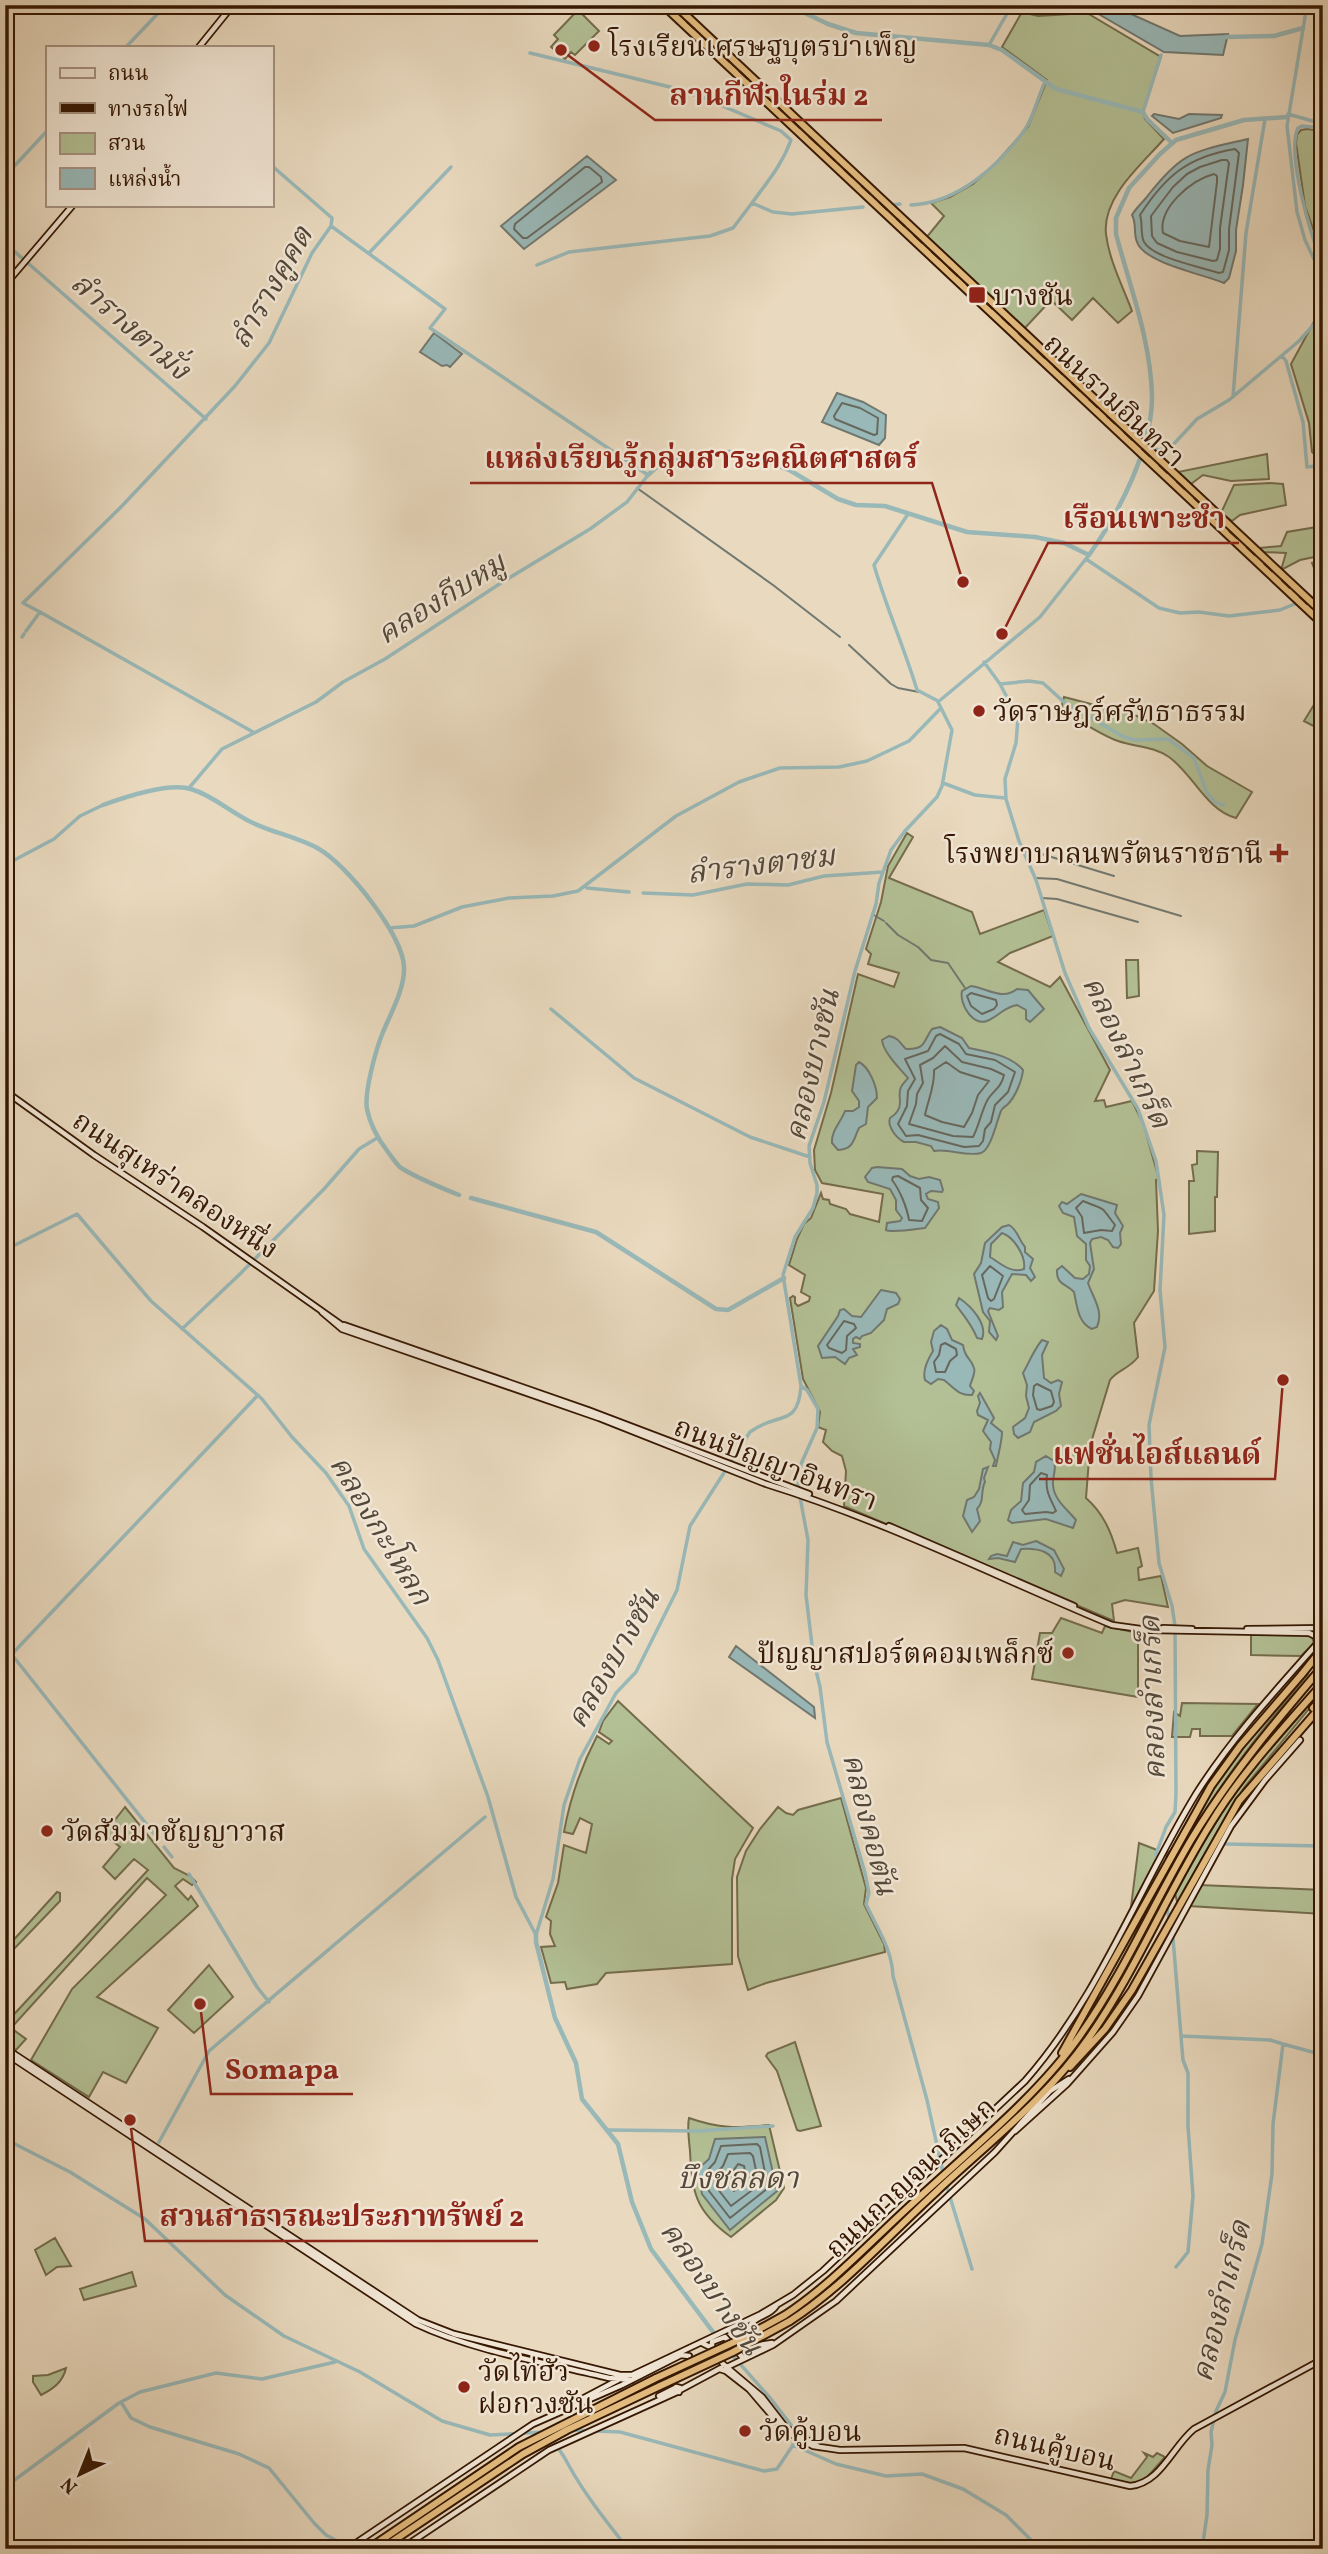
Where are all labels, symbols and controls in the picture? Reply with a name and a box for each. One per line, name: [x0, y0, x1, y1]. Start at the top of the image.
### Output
place label: โรงเรียนเศรษฐบุตรบำเพ็ญ: [607, 27, 917, 68]
marker: โรงเรียนเศรษฐบุตรบำเพ็ญ: [586, 38, 602, 54]
legend: [46, 46, 273, 206]
text: ถนน: [108, 60, 149, 89]
callout: ลานกีฬาในร่ม 2: [655, 69, 882, 120]
text: ลานกีฬาในร่ม 2: [669, 74, 869, 118]
text: ทางรถไฟ: [108, 94, 188, 125]
text: สวน: [108, 130, 146, 159]
text: แหล่งน้ำ: [108, 163, 181, 195]
water label: ลำรางคูคต: [221, 219, 325, 357]
water label: ลำรางตามั่ง: [61, 262, 201, 392]
place label: บางชัน: [993, 278, 1073, 317]
marker: บางชัน: [967, 285, 987, 305]
street label: ถนนรามอินทรา: [1034, 326, 1193, 478]
callout: แหล่งเรียนรู้กลุ่มสาระคณิตศาสตร์: [470, 432, 932, 483]
text: แหล่งเรียนรู้กลุ่มสาระคณิตศาสตร์: [484, 439, 920, 481]
callout: เรือนเพาะชำ: [1048, 492, 1239, 543]
text: เรือนเพาะชำ: [1063, 499, 1225, 541]
water label: คลองกีบหมู: [369, 543, 516, 656]
place label: วัดราษฎร์ศรัทธาธรรม: [993, 694, 1247, 733]
marker: วัดราษฎร์ศรัทธาธรรม: [971, 703, 987, 719]
place label: โรงพยาบาลนพรัตนราชธานี: [944, 834, 1263, 875]
water label: ลำรางตาชม: [685, 836, 839, 896]
marker: โรงพยาบาลนพรัตนราชธานี: [1269, 843, 1289, 863]
water label: คลองลำเกร็ด: [1070, 970, 1181, 1137]
water label: คลองบางชัน: [776, 985, 852, 1146]
street label: ถนนสุเหร่าคลองหนึ่ง: [64, 1100, 287, 1270]
street label: ถนนปัญญาอินทรา: [668, 1409, 883, 1522]
callout: แฟชั่นไอส์แลนด์: [1039, 1428, 1275, 1479]
text: แฟชั่นไอส์แลนด์: [1053, 1432, 1262, 1477]
water label: คลองกะโหลก: [318, 1447, 443, 1615]
water label: คลองบางชัน: [558, 1581, 672, 1737]
water label: คลองลำเกร็ด: [1130, 1614, 1178, 1781]
place label: ปัญญาสปอร์ตคอมเพล็กซ์: [757, 1636, 1054, 1675]
marker: ปัญญาสปอร์ตคอมเพล็กซ์: [1060, 1645, 1076, 1661]
water label: คลองคอตัน: [830, 1749, 906, 1900]
place label: วัดสัมมาชัญญาวาส: [61, 1814, 285, 1853]
marker: วัดสัมมาชัญญาวาส: [39, 1823, 55, 1839]
callout: Somapa: [211, 2043, 353, 2094]
text: Somapa: [225, 2050, 339, 2092]
street label: ถนนกาญจนาภิเษก: [818, 2089, 1006, 2268]
water label: บึงชลลดา: [677, 2159, 800, 2201]
callout: สวนสาธารณะประภาทรัพย์ 2: [145, 2190, 538, 2241]
text: สวนสาธารณะประภาทรัพย์ 2: [160, 2197, 524, 2239]
water label: คลองบางชัน: [649, 2214, 772, 2365]
water label: คลองลำเกร็ด: [1183, 2216, 1263, 2387]
place label: วัดไท่ฮัว ฝอกวงซัน: [478, 2352, 594, 2425]
marker: วัดไท่ฮัว ฝอกวงซัน: [456, 2379, 472, 2395]
place label: วัดคู้บอน: [759, 2414, 861, 2453]
street label: ถนนคู้บอน: [990, 2416, 1119, 2482]
marker: วัดคู้บอน: [737, 2423, 753, 2439]
north arrow: [46, 2438, 116, 2508]
text: N: [56, 2471, 84, 2499]

